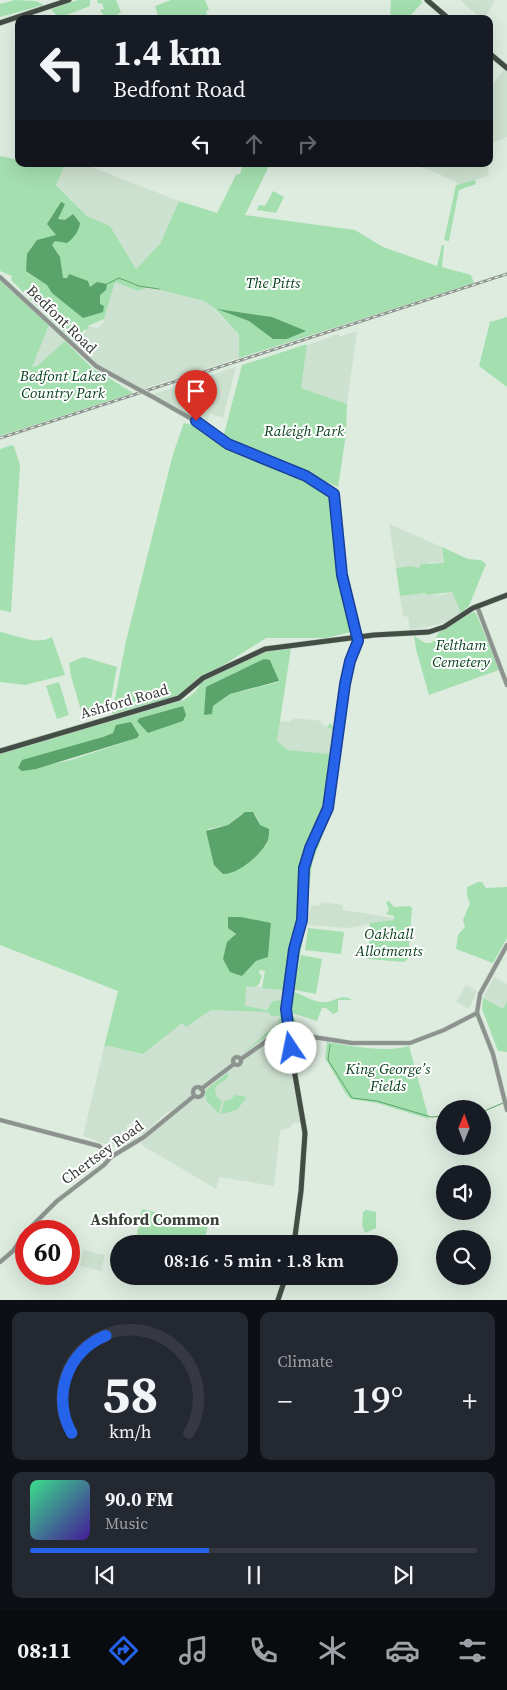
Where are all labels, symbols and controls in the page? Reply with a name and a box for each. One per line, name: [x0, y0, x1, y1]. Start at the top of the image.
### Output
text: 1.4 km: [113, 29, 222, 77]
icon: left: [30, 35, 95, 100]
text: Bedfont Road: [113, 74, 245, 104]
icon: left: [187, 130, 215, 158]
icon: ahead: [240, 130, 268, 158]
icon: right: [293, 130, 321, 158]
park label: The Pitts: [246, 272, 301, 293]
street label: Bedfont Road: [22, 280, 102, 358]
park label: Bedfont Lakes Country Park: [19, 365, 107, 403]
pin: [175, 370, 217, 421]
icon: arrive: [182, 377, 210, 405]
park label: Raleigh Park: [263, 420, 345, 441]
park label: Feltham Cemetery: [432, 634, 491, 672]
street label: Ashford Road: [77, 678, 171, 724]
park label: Oakhall Allotments: [354, 923, 423, 961]
position arrow: [264, 1021, 316, 1073]
park label: King George’s Fields: [345, 1058, 431, 1096]
north arrow: [436, 1100, 491, 1155]
map controls: [436, 1100, 491, 1285]
street label: Chertsey Road: [57, 1115, 148, 1189]
button: sound: [436, 1165, 491, 1220]
district label: Ashford Common: [90, 1208, 220, 1230]
speed limit sign: 60: [15, 1220, 80, 1285]
button: search: [436, 1230, 491, 1285]
text: 08:16 · 5 min · 1.8 km: [164, 1247, 344, 1273]
text: Climate: [278, 1350, 333, 1372]
text: 58: [102, 1358, 158, 1429]
text: 19°: [351, 1374, 403, 1426]
text: −: [278, 1382, 292, 1420]
text: +: [462, 1382, 477, 1420]
text: km/h: [108, 1419, 151, 1444]
text: 90.0 FM: [105, 1486, 174, 1512]
text: Music: [105, 1512, 148, 1534]
icon: previous: [91, 1561, 119, 1589]
icon: pause: [240, 1561, 268, 1589]
icon: next: [389, 1561, 417, 1589]
icon: directions: [106, 1633, 141, 1668]
icon: music: [176, 1633, 211, 1668]
icon: phone: [246, 1633, 281, 1668]
icon: climate: [315, 1633, 350, 1668]
icon: car: [385, 1633, 420, 1668]
icon: filters: [455, 1633, 490, 1668]
text: 08:11: [17, 1635, 72, 1665]

